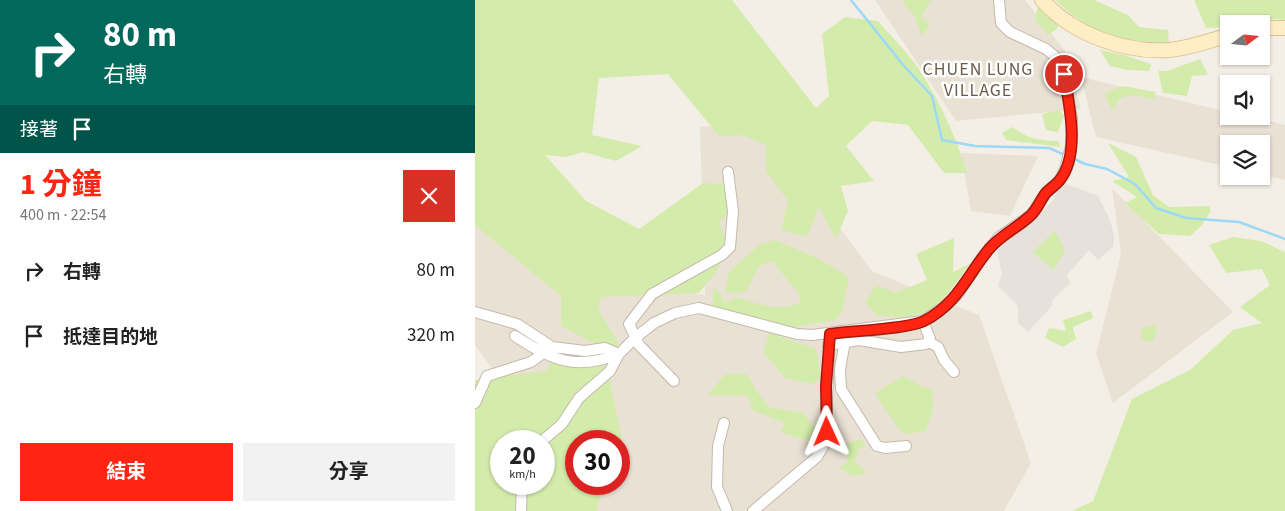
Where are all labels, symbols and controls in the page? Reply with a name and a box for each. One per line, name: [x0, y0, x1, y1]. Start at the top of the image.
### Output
text: 80 m: [103, 10, 177, 60]
north arrow: [1220, 15, 1270, 65]
map controls: [1220, 15, 1270, 185]
icon: right: [20, 20, 85, 85]
pin: [1043, 53, 1085, 95]
district label: CHUEN LUNG VILLAGE: [923, 57, 1033, 103]
text: 右轉: [103, 59, 147, 91]
icon: arrive: [1050, 60, 1078, 88]
button: sound: [1220, 75, 1270, 125]
icon: arrive: [68, 115, 96, 143]
text: 接著: [20, 117, 58, 144]
button: layers: [1220, 135, 1270, 185]
text: 1 分鐘: [20, 163, 102, 206]
button: close: [403, 170, 455, 222]
text: 400 m · 22:54: [20, 204, 107, 226]
icon: right: [20, 257, 48, 285]
text: 80 m: [417, 257, 455, 284]
text: 右轉: [63, 259, 101, 286]
icon: arrive: [20, 322, 48, 350]
text: 320 m: [407, 322, 455, 349]
text: 抵達目的地: [63, 324, 158, 351]
position arrow: [800, 405, 852, 457]
speed limit sign: 30: [565, 430, 630, 495]
text: 20: [509, 438, 536, 474]
button: 結束: [20, 443, 233, 501]
button: 分享: [243, 443, 455, 501]
text: km/h: [509, 466, 536, 483]

